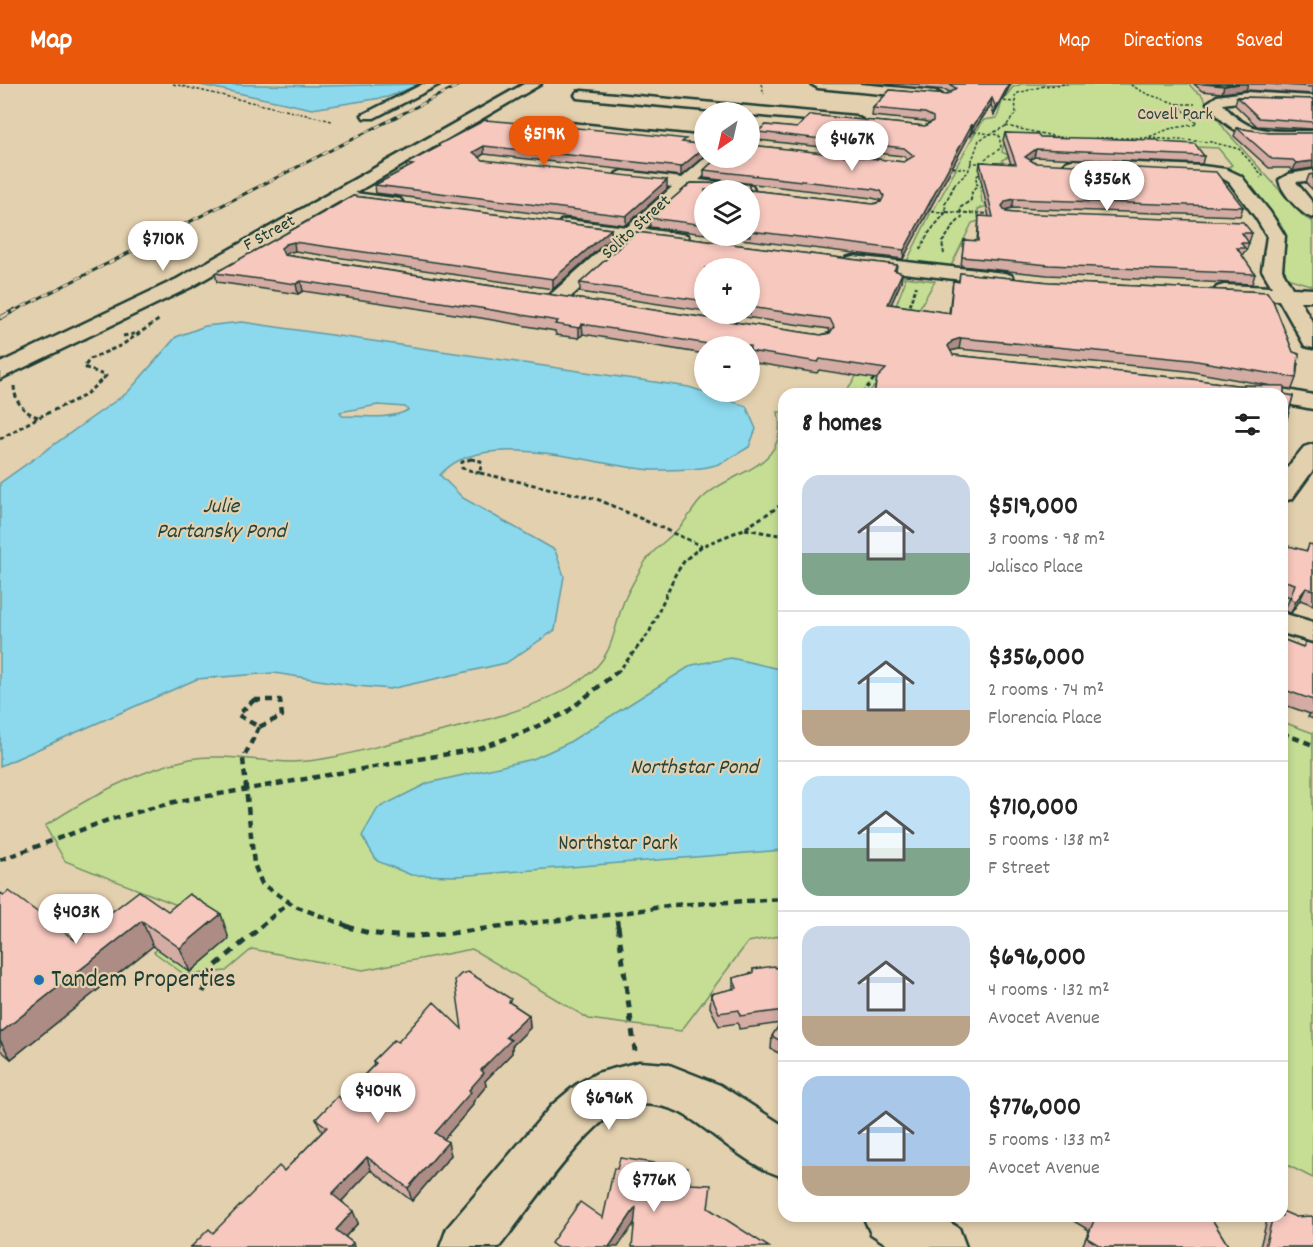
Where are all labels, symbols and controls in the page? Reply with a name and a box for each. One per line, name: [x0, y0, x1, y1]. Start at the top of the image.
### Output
text: Map: [30, 22, 72, 62]
text: Map: [1059, 27, 1090, 57]
text: Directions: [1123, 27, 1203, 57]
text: Saved: [1236, 27, 1283, 57]
north arrow: [694, 102, 760, 168]
map controls: [694, 102, 760, 402]
park label: Covell Park: [1137, 103, 1213, 128]
pin: $519K: [502, 116, 586, 167]
text: $519K: [523, 121, 565, 149]
pin: $467K: [810, 121, 894, 172]
text: $467K: [829, 126, 875, 154]
pin: $356K: [1065, 161, 1149, 212]
text: $356K: [1083, 166, 1131, 194]
button: layers: [694, 180, 760, 246]
street label: Solito Street: [597, 190, 678, 266]
street label: F Street: [239, 209, 301, 258]
pin: $710K: [121, 221, 205, 272]
text: $710K: [142, 226, 184, 254]
button: +: [694, 258, 760, 324]
button: −: [694, 336, 760, 402]
text: 8 homes: [802, 406, 882, 443]
icon: filters: [1231, 408, 1264, 441]
text: $519,000: [988, 489, 1078, 526]
water label: Julie Partansky Pond: [156, 492, 288, 548]
icon: home: [850, 499, 922, 571]
text: 3 rooms · 98 m²: [988, 526, 1105, 554]
text: Jalisco Place: [988, 554, 1083, 582]
text: $356,000: [988, 640, 1085, 677]
icon: home: [850, 650, 922, 722]
text: 2 rooms · 74 m²: [988, 677, 1104, 705]
text: Florencia Place: [988, 705, 1102, 733]
water label: Northstar Pond: [630, 753, 761, 784]
text: $710,000: [988, 790, 1078, 827]
icon: home: [850, 800, 922, 872]
text: 5 rooms · 138 m²: [988, 827, 1110, 855]
park label: Northstar Park: [558, 830, 678, 860]
text: F Street: [988, 855, 1050, 883]
pin: $403K: [34, 894, 118, 945]
text: $403K: [52, 899, 100, 927]
text: $696,000: [988, 940, 1086, 977]
icon: home: [850, 950, 922, 1022]
place label: Tandem Properties: [51, 962, 236, 999]
marker: Tandem Properties: [32, 973, 46, 987]
text: 4 rooms · 132 m²: [988, 977, 1110, 1005]
text: Avocet Avenue: [988, 1005, 1100, 1033]
pin: $404K: [336, 1073, 420, 1124]
text: $404K: [355, 1078, 401, 1106]
pin: $696K: [567, 1080, 651, 1131]
text: $696K: [585, 1085, 633, 1113]
text: $776,000: [988, 1090, 1081, 1127]
icon: home: [850, 1100, 922, 1172]
text: 5 rooms · 133 m²: [988, 1127, 1111, 1155]
text: Avocet Avenue: [988, 1155, 1100, 1183]
pin: $776K: [612, 1162, 696, 1213]
text: $776K: [632, 1167, 676, 1195]

